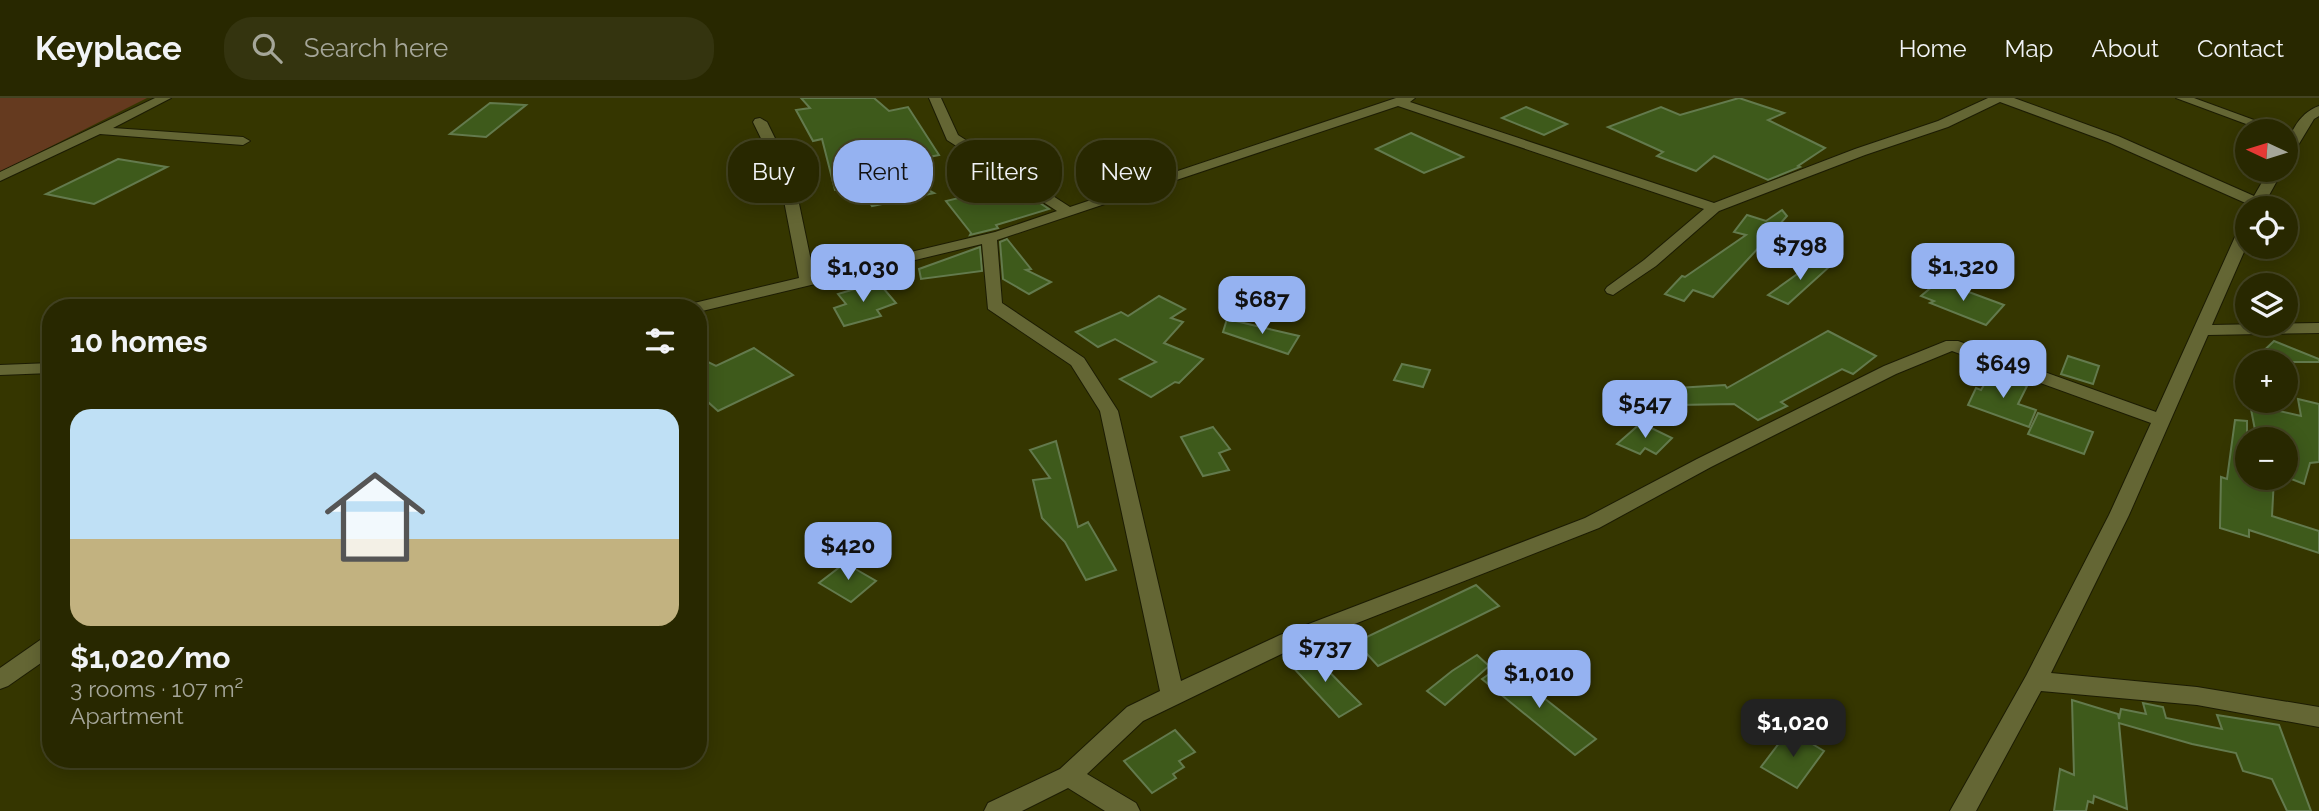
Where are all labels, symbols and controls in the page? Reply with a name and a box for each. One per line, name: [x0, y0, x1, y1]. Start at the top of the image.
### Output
search box: [224, 17, 714, 80]
text: Keyplace: [35, 29, 182, 68]
icon: search: [248, 29, 286, 67]
text: Search here: [304, 33, 448, 63]
text: Home: [1899, 34, 1967, 63]
text: Map: [2005, 34, 2053, 63]
text: About: [2091, 34, 2159, 63]
text: Contact: [2197, 34, 2284, 63]
north arrow: [2235, 119, 2298, 182]
map controls: [2235, 119, 2298, 490]
chip: Buy: [728, 140, 819, 203]
chip: Rent: [833, 140, 933, 203]
chip: Filters: [947, 140, 1062, 203]
chip: New: [1076, 140, 1176, 203]
button: locate: [2235, 196, 2298, 259]
pin: $798: [1759, 222, 1841, 282]
text: $798: [1773, 231, 1827, 258]
pin: $1,030: [806, 244, 920, 304]
pin: $1,320: [1906, 244, 2020, 303]
text: $1,320: [1927, 252, 1999, 279]
text: $1,030: [827, 253, 899, 280]
button: layers: [2235, 273, 2298, 336]
pin: $687: [1221, 276, 1303, 336]
text: $687: [1234, 285, 1290, 312]
icon: filters: [641, 322, 679, 360]
text: 10 homes: [70, 324, 207, 359]
pin: $649: [1962, 341, 2044, 400]
text: $649: [1975, 349, 2031, 376]
button: +: [2235, 350, 2298, 413]
pin: $547: [1604, 380, 1686, 440]
text: $547: [1618, 389, 1672, 416]
button: −: [2235, 427, 2298, 490]
icon: home: [312, 454, 438, 580]
pin: $420: [807, 522, 889, 582]
text: $420: [821, 531, 875, 558]
pin: $737: [1284, 624, 1366, 684]
text: $737: [1298, 633, 1352, 660]
text: $1,020/mo: [70, 640, 230, 675]
pin: $1,010: [1482, 650, 1596, 710]
text: $1,010: [1504, 659, 1574, 686]
text: 3 rooms · 107 m²: [70, 675, 244, 702]
pin: $1,020: [1736, 700, 1850, 759]
text: Apartment: [70, 702, 184, 729]
text: $1,020: [1757, 708, 1829, 735]

